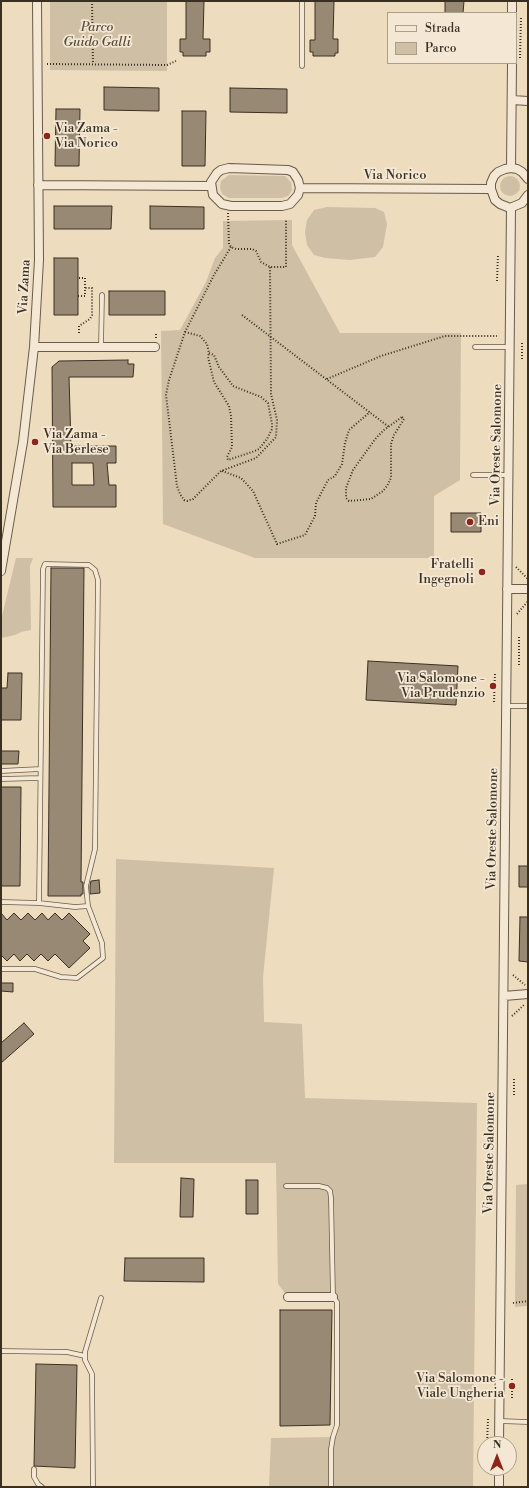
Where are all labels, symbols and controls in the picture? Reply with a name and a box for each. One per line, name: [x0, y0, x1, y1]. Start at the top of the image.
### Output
legend: [387, 12, 517, 64]
park label: Parco Guido Galli: [63, 20, 131, 51]
text: Strada: [425, 21, 460, 36]
text: Parco: [425, 41, 457, 56]
place label: Via Zama - Via Norico: [55, 121, 118, 152]
marker: Via Zama - Via Norico: [42, 131, 52, 141]
street label: Via Norico: [364, 168, 426, 184]
street label: Via Zama: [16, 259, 34, 315]
street label: Via Oreste Salomone: [488, 384, 506, 506]
place label: Via Zama - Via Berlese: [43, 427, 109, 458]
marker: Via Zama - Via Berlese: [30, 437, 40, 447]
place label: Eni: [478, 514, 499, 530]
marker: Eni: [465, 517, 475, 527]
place label: Fratelli Ingegnoli: [418, 557, 474, 588]
marker: Fratelli Ingegnoli: [477, 567, 487, 577]
place label: Via Salomone - Via Prudenzio: [397, 671, 485, 702]
marker: Via Salomone - Via Prudenzio: [488, 681, 498, 691]
street label: Via Oreste Salomone: [484, 768, 502, 890]
street label: Via Oreste Salomone: [481, 1092, 499, 1214]
place label: Via Salomone - Viale Ungheria: [416, 1371, 504, 1402]
marker: Via Salomone - Viale Ungheria: [507, 1381, 517, 1391]
north arrow: [477, 1436, 517, 1476]
text: N: [493, 1438, 501, 1452]

